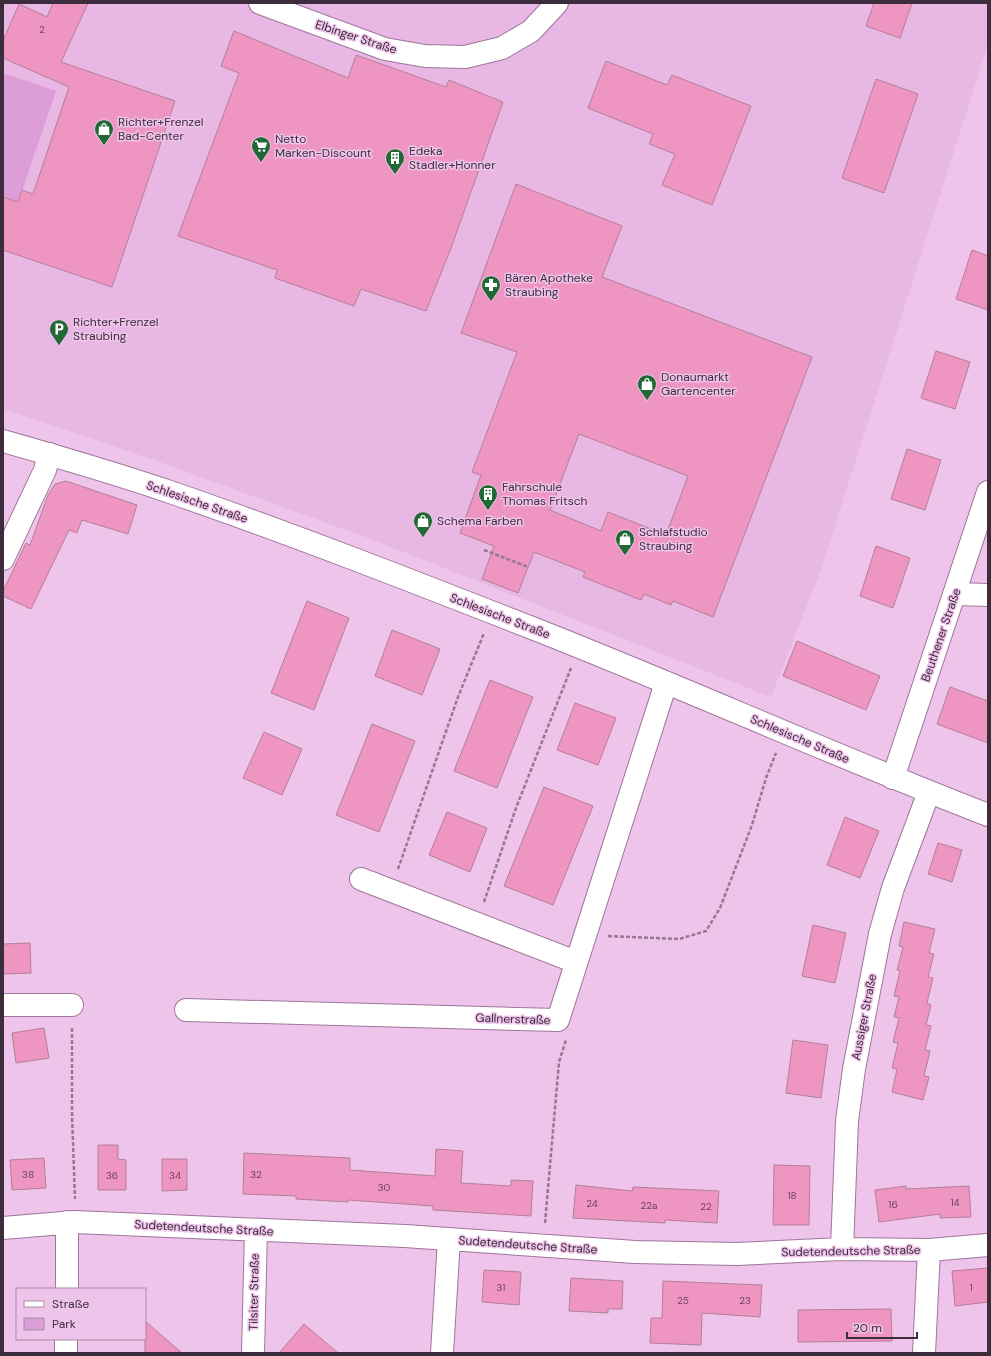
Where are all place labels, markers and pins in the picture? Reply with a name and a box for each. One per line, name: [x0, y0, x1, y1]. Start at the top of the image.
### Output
place label: Richter+Frenzel Bad-Center: [118, 114, 204, 144]
shop icon: Richter+Frenzel Bad-Center: [93, 118, 115, 146]
place label: Netto Marken-Discount: [275, 131, 372, 161]
supermarket icon: Netto Marken-Discount: [250, 135, 272, 163]
place label: Edeka Stadler+Honner: [409, 143, 496, 173]
building icon: Edeka Stadler+Honner: [384, 147, 406, 175]
place label: Bären Apotheke Straubing: [505, 270, 593, 300]
pharmacy icon: Bären Apotheke Straubing: [480, 274, 502, 302]
place label: Richter+Frenzel Straubing: [73, 314, 159, 344]
parking icon: Richter+Frenzel Straubing: [48, 318, 70, 346]
place label: Donaumarkt Gartencenter: [661, 369, 736, 399]
shop icon: Donaumarkt Gartencenter: [636, 373, 658, 401]
place label: Fahrschule Thomas Fritsch: [502, 479, 588, 509]
building icon: Fahrschule Thomas Fritsch: [477, 483, 499, 511]
shop icon: Schema Farben: [412, 510, 434, 538]
place label: Schema Farben: [437, 513, 523, 529]
place label: Schlafstudio Straubing: [639, 524, 708, 554]
shop icon: Schlafstudio Straubing: [614, 528, 636, 556]

